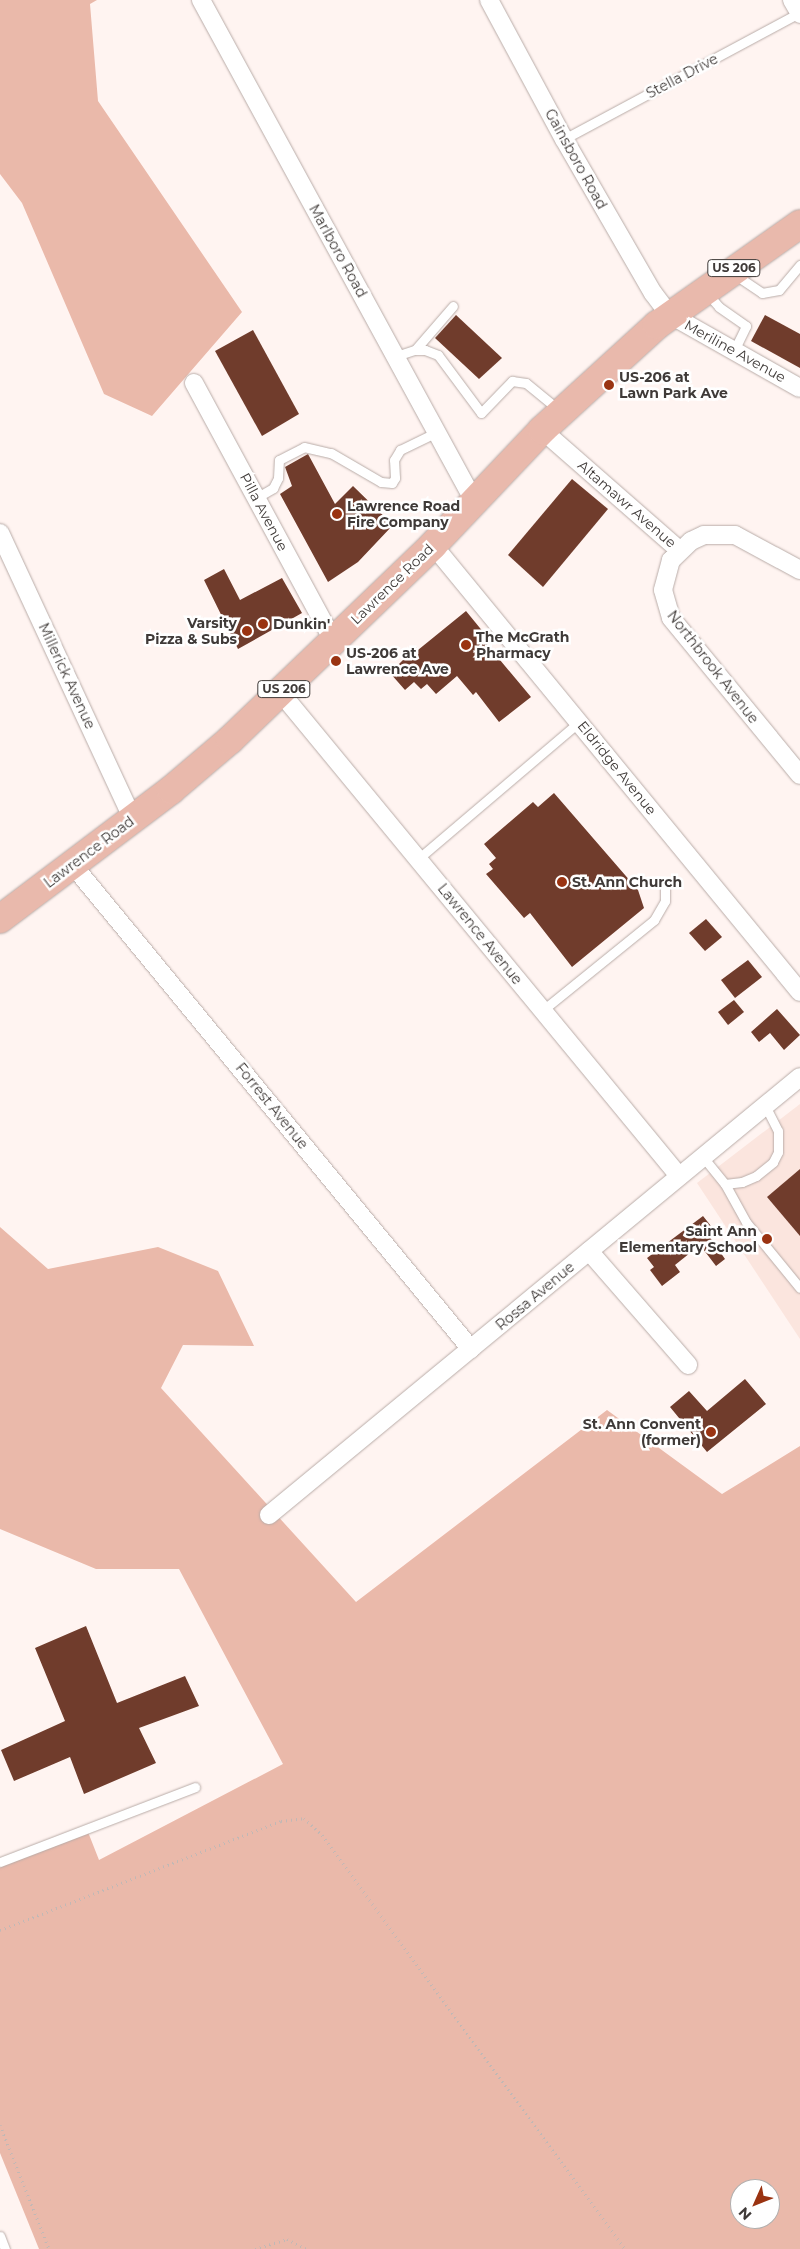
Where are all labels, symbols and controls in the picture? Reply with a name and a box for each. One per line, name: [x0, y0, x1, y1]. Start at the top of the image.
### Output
street label: Stella Drive: [643, 50, 721, 102]
street label: Gainsboro Road: [542, 106, 610, 212]
street label: Marlboro Road: [306, 202, 370, 300]
road number: US 206: [706, 258, 762, 278]
street label: Meriline Avenue: [681, 316, 789, 386]
place label: US-206 at Lawn Park Ave: [619, 369, 728, 402]
marker: US-206 at Lawn Park Ave: [603, 379, 615, 391]
street label: Altamawr Avenue: [574, 457, 680, 551]
street label: Pilla Avenue: [236, 470, 292, 554]
place label: Lawrence Road Fire Company: [347, 498, 460, 530]
marker: Lawrence Road Fire Company: [331, 508, 343, 520]
street label: Lawrence Road: [347, 540, 437, 628]
street label: Northbrook Avenue: [664, 607, 762, 727]
place label: Varsity Pizza & Subs: [145, 615, 237, 648]
place label: Dunkin': [273, 616, 330, 632]
marker: Dunkin': [257, 618, 269, 630]
street label: Millerick Avenue: [35, 620, 99, 732]
marker: Varsity Pizza & Subs: [241, 625, 253, 637]
place label: The McGrath Pharmacy: [476, 629, 569, 662]
marker: The McGrath Pharmacy: [460, 639, 472, 651]
place label: US-206 at Lawrence Ave: [346, 645, 449, 678]
marker: US-206 at Lawrence Ave: [330, 655, 342, 667]
road number: US 206: [256, 680, 312, 699]
street label: Eldridge Avenue: [574, 718, 660, 818]
street label: Lawrence Road: [41, 813, 137, 891]
place label: St. Ann Church: [572, 874, 682, 890]
marker: St. Ann Church: [556, 876, 568, 888]
street label: Lawrence Avenue: [434, 880, 526, 988]
street label: Forrest Avenue: [232, 1060, 312, 1152]
place label: Saint Ann Elementary School: [619, 1223, 757, 1256]
marker: Saint Ann Elementary School: [761, 1233, 773, 1245]
street label: Rossa Avenue: [492, 1258, 578, 1334]
place label: St. Ann Convent (former): [583, 1416, 701, 1448]
marker: St. Ann Convent (former): [705, 1426, 717, 1438]
north arrow: [730, 2179, 780, 2229]
text: N: [735, 2203, 755, 2224]

